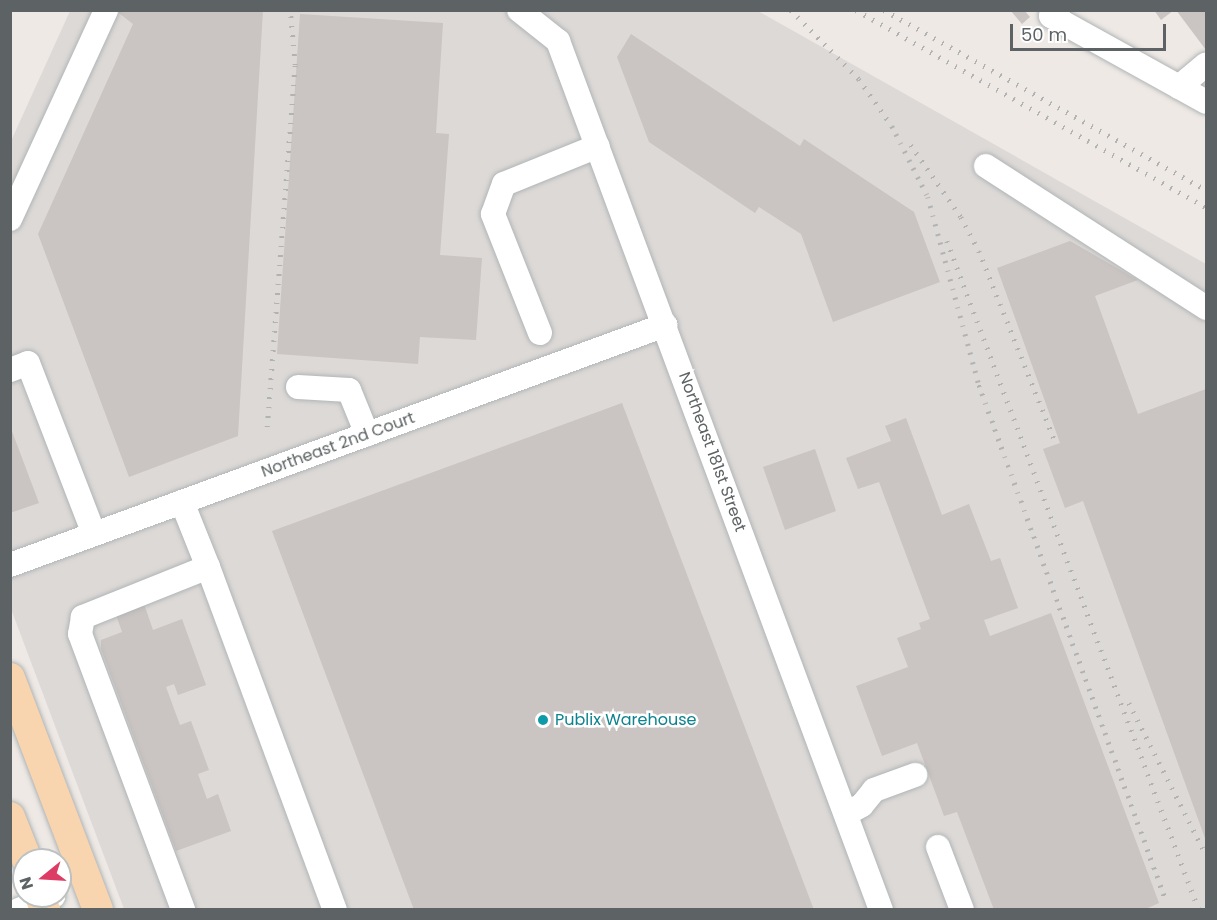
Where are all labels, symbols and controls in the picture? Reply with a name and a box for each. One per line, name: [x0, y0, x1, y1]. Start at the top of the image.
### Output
scale bar: [1013, 12, 1169, 50]
text: 50 m: [1021, 22, 1067, 47]
street label: Northeast 181st Street: [674, 370, 750, 534]
street label: Northeast 2nd Court: [259, 408, 417, 482]
place label: Publix Warehouse: [555, 710, 696, 730]
marker: Publix Warehouse: [536, 713, 550, 727]
north arrow: [12, 848, 72, 908]
text: N: [14, 874, 39, 892]

